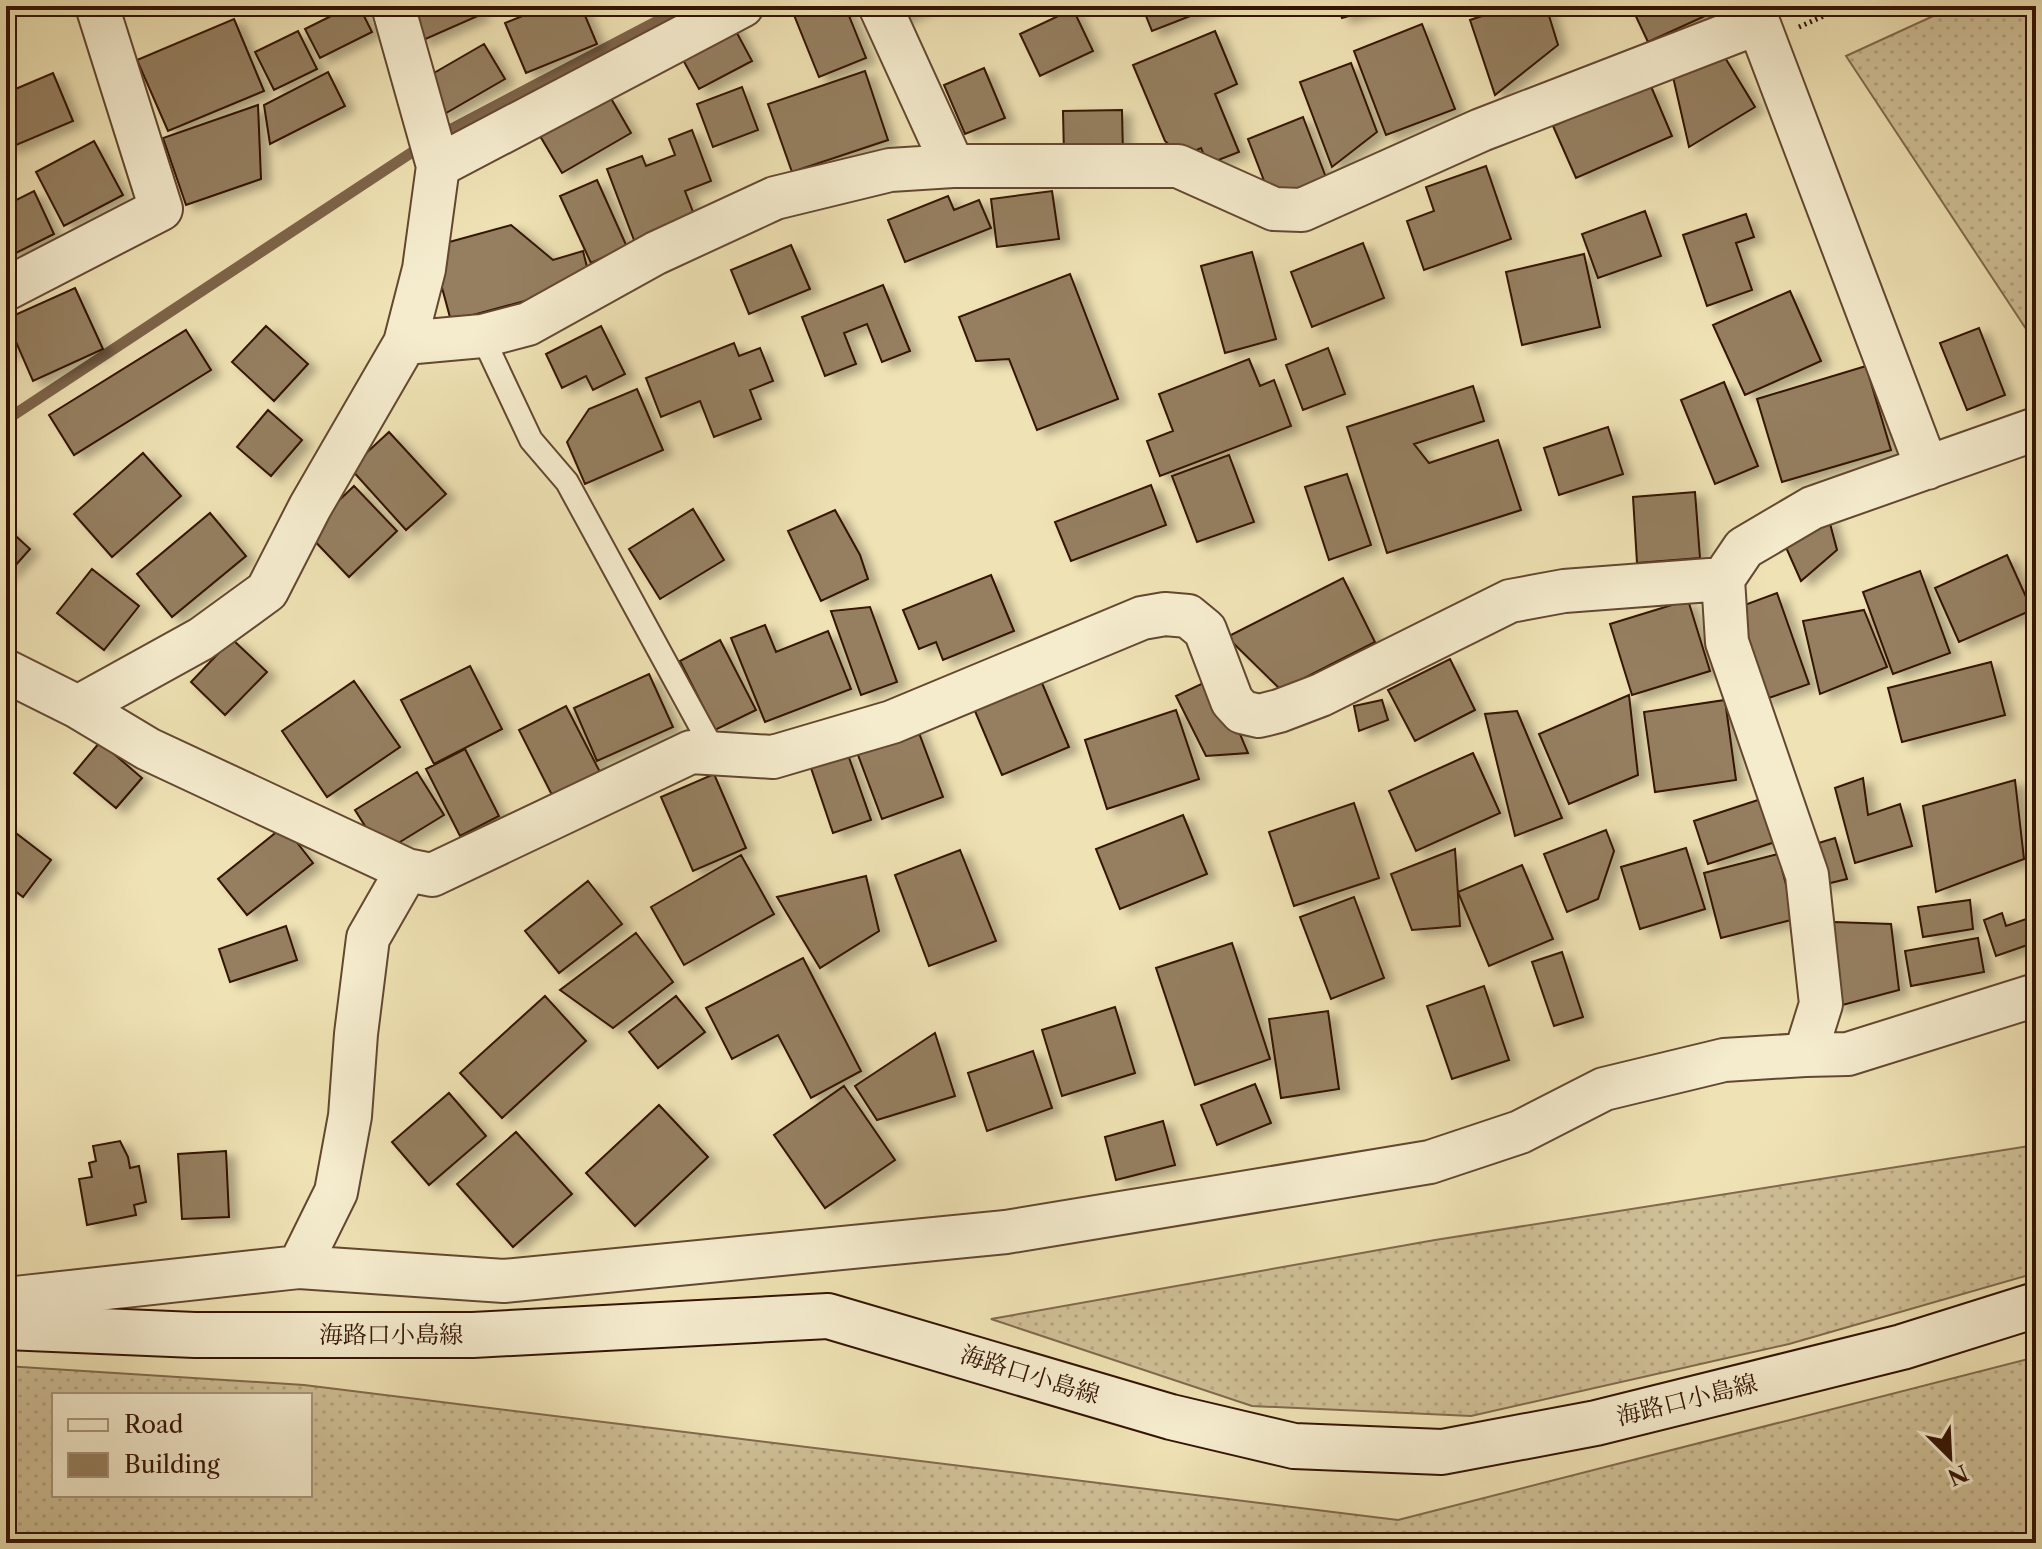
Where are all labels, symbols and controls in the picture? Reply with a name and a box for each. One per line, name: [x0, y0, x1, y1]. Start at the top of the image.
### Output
street label: 海路口小島線: [319, 1320, 463, 1349]
street label: 海路口小島線: [957, 1340, 1103, 1409]
street label: 海路口小島線: [1614, 1368, 1760, 1431]
legend: [52, 1393, 312, 1497]
text: Road: [124, 1410, 184, 1439]
north arrow: [1910, 1417, 1990, 1497]
text: Building: [124, 1450, 220, 1479]
text: N: [1944, 1459, 1972, 1491]

